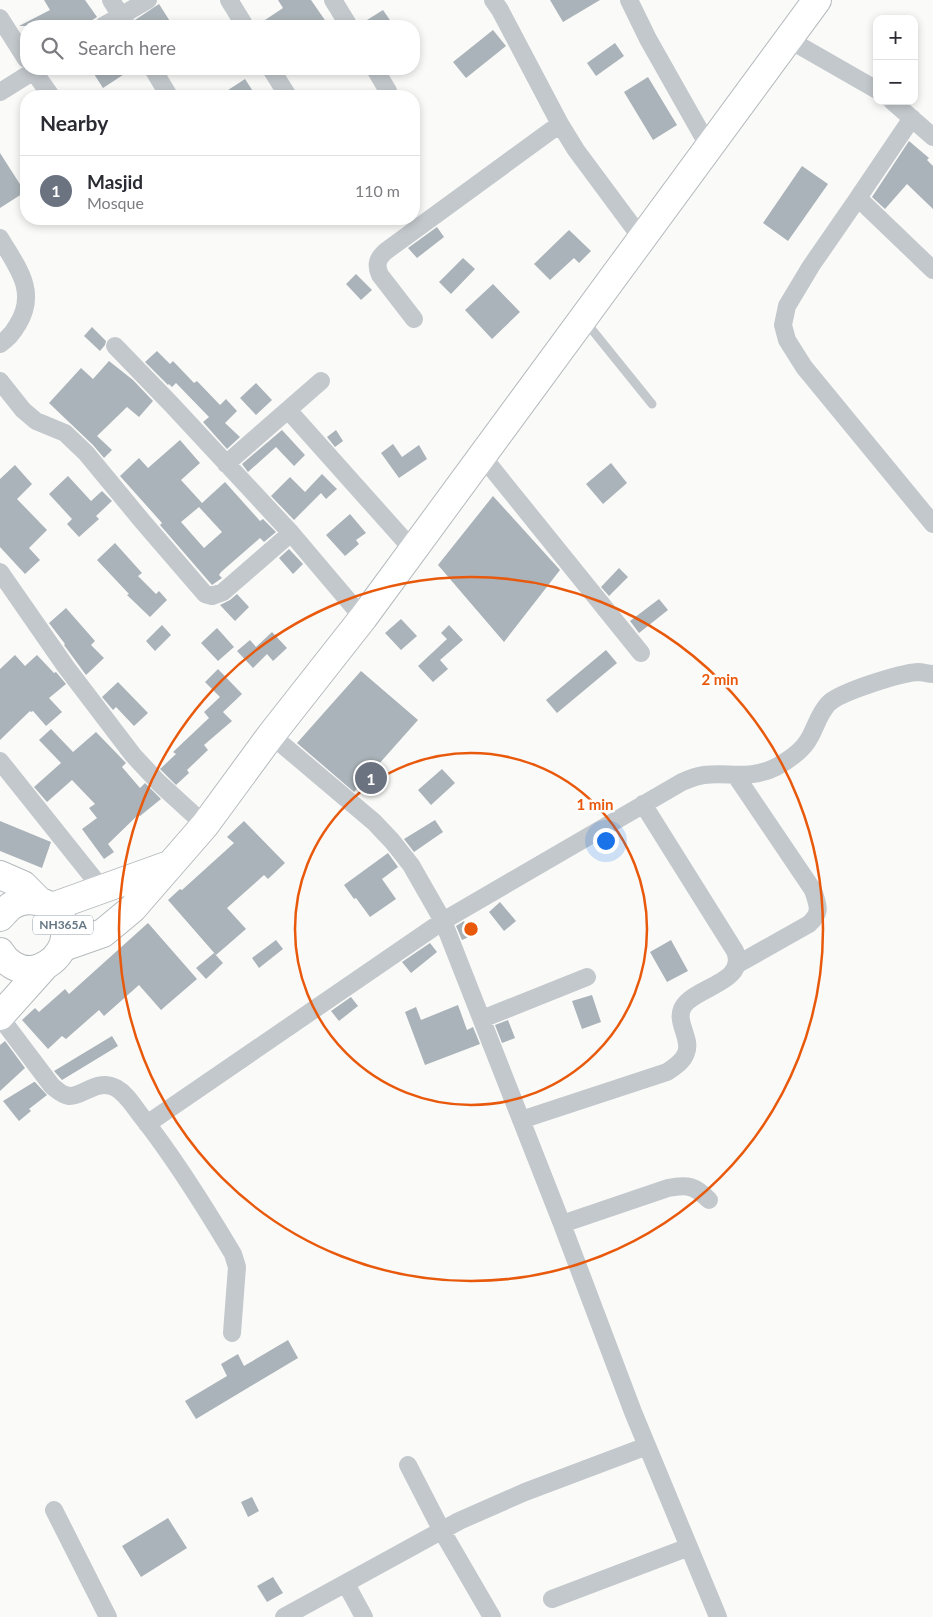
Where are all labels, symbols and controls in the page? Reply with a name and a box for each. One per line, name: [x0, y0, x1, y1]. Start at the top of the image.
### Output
map controls: [873, 15, 918, 105]
button: +: [873, 15, 918, 60]
search box: [20, 20, 420, 75]
icon: search: [38, 34, 66, 62]
text: Search here: [78, 36, 176, 59]
button: −: [873, 60, 918, 105]
text: Nearby: [40, 110, 108, 135]
text: Masjid: [87, 170, 143, 193]
text: 1: [51, 181, 61, 200]
text: 110 m: [355, 181, 400, 200]
text: Mosque: [87, 193, 144, 212]
text: 2 min: [701, 670, 739, 688]
pin: 1: [355, 759, 387, 797]
text: 1 min: [576, 795, 614, 813]
your location: [593, 828, 619, 854]
road number: NH365A: [33, 916, 93, 934]
centre of rings: [462, 920, 480, 938]

